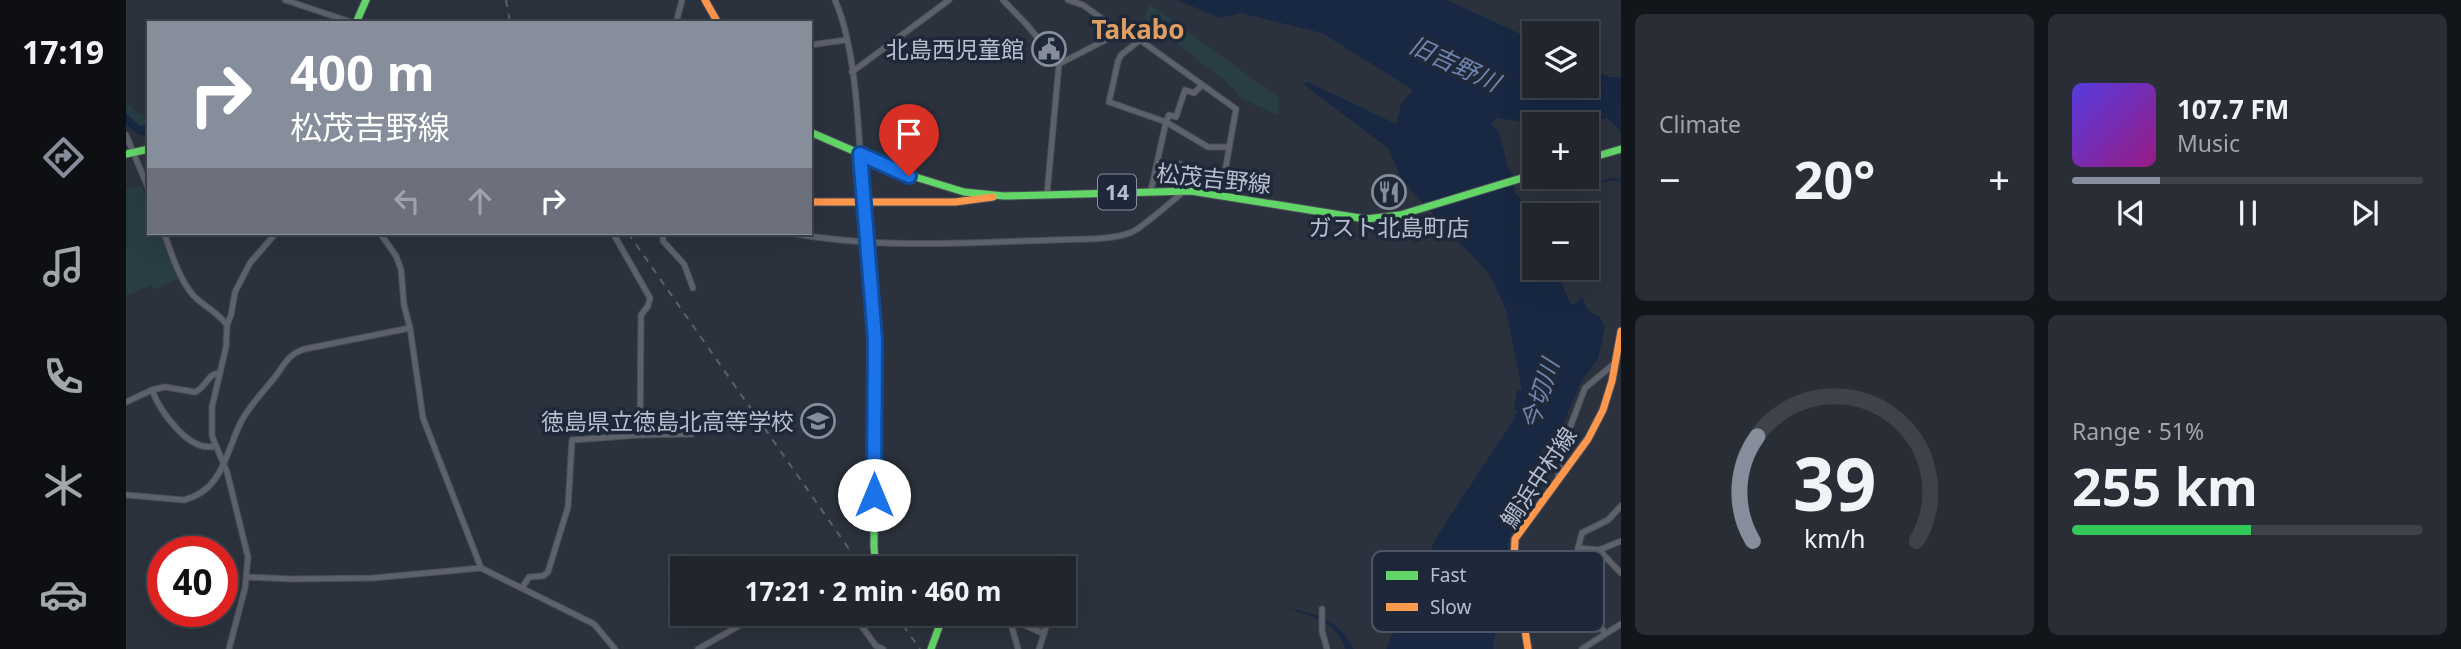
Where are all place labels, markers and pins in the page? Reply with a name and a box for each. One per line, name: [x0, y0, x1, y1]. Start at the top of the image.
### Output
public building icon: 北島西児童館: [1030, 30, 1068, 68]
place label: 北島西児童館: [886, 33, 1024, 65]
pin: [879, 104, 939, 176]
restaurant icon: ガスト北島町店: [1370, 173, 1408, 211]
place label: ガスト北島町店: [1309, 211, 1470, 243]
school or university icon: 徳島県立徳島北高等学校: [799, 402, 837, 440]
place label: 徳島県立徳島北高等学校: [541, 405, 794, 437]

